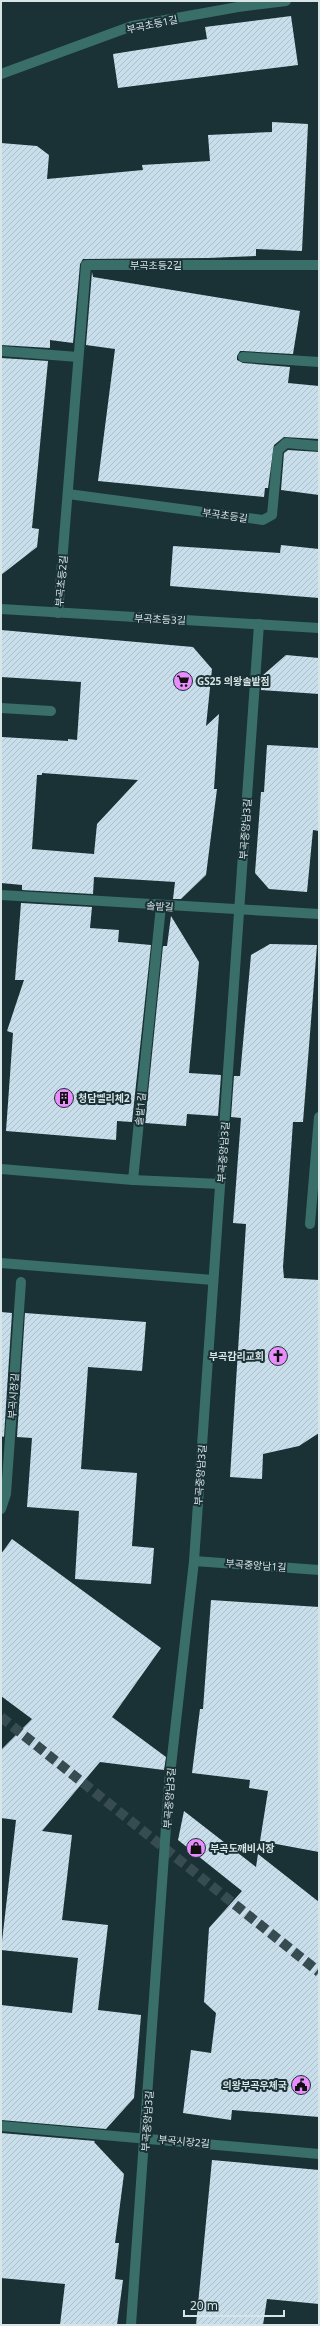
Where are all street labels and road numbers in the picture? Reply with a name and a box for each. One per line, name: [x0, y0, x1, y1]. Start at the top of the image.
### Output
street label: 부곡초등1길: [125, 12, 179, 36]
street label: 부곡초등2길: [130, 258, 182, 272]
street label: 부곡초등길: [201, 505, 249, 525]
street label: 부곡초등2길: [52, 555, 70, 607]
street label: 부곡초등3길: [134, 611, 186, 627]
street label: 부곡중앙남3길: [236, 798, 254, 860]
street label: 솔밭길: [146, 898, 174, 914]
street label: 솔밭1길: [131, 1092, 149, 1126]
street label: 부곡중앙남3길: [214, 1121, 232, 1183]
street label: 부곡시장길: [4, 1373, 22, 1419]
street label: 부곡중앙남3길: [191, 1444, 209, 1506]
street label: 부곡중앙남1길: [225, 1556, 287, 1574]
street label: 부곡중앙남3길: [160, 1767, 178, 1829]
street label: 부곡중앙남3길: [138, 2090, 156, 2152]
street label: 부곡시장2길: [158, 2132, 210, 2150]

